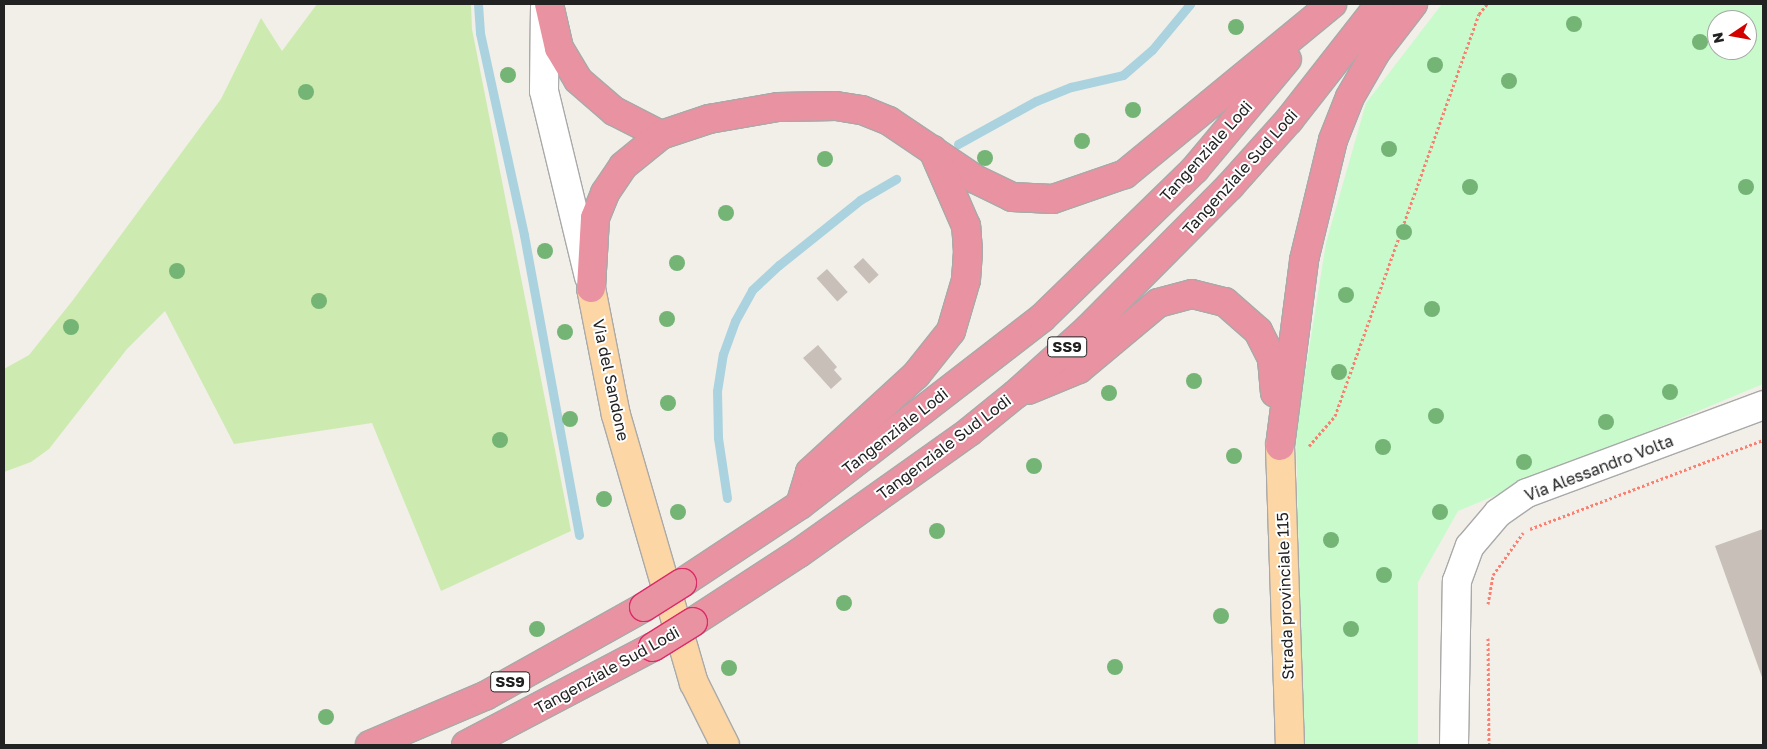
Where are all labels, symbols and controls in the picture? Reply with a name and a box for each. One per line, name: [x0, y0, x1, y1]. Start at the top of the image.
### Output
north arrow: [1707, 10, 1757, 60]
text: N: [1708, 31, 1727, 45]
street label: Tangenziale Lodi: [1156, 97, 1256, 205]
street label: Tangenziale Sud Lodi: [1179, 105, 1301, 239]
street label: Via del Sandone: [589, 317, 633, 443]
road number: SS9: [1047, 334, 1087, 360]
street label: Tangenziale Lodi: [838, 384, 952, 478]
street label: Tangenziale Sud Lodi: [873, 390, 1015, 504]
street label: Via Alessandro Volta: [1522, 431, 1676, 505]
street label: Strada provinciale 115: [1272, 512, 1298, 680]
street label: Tangenziale Sud Lodi: [531, 622, 683, 718]
road number: SS9: [490, 670, 530, 694]

